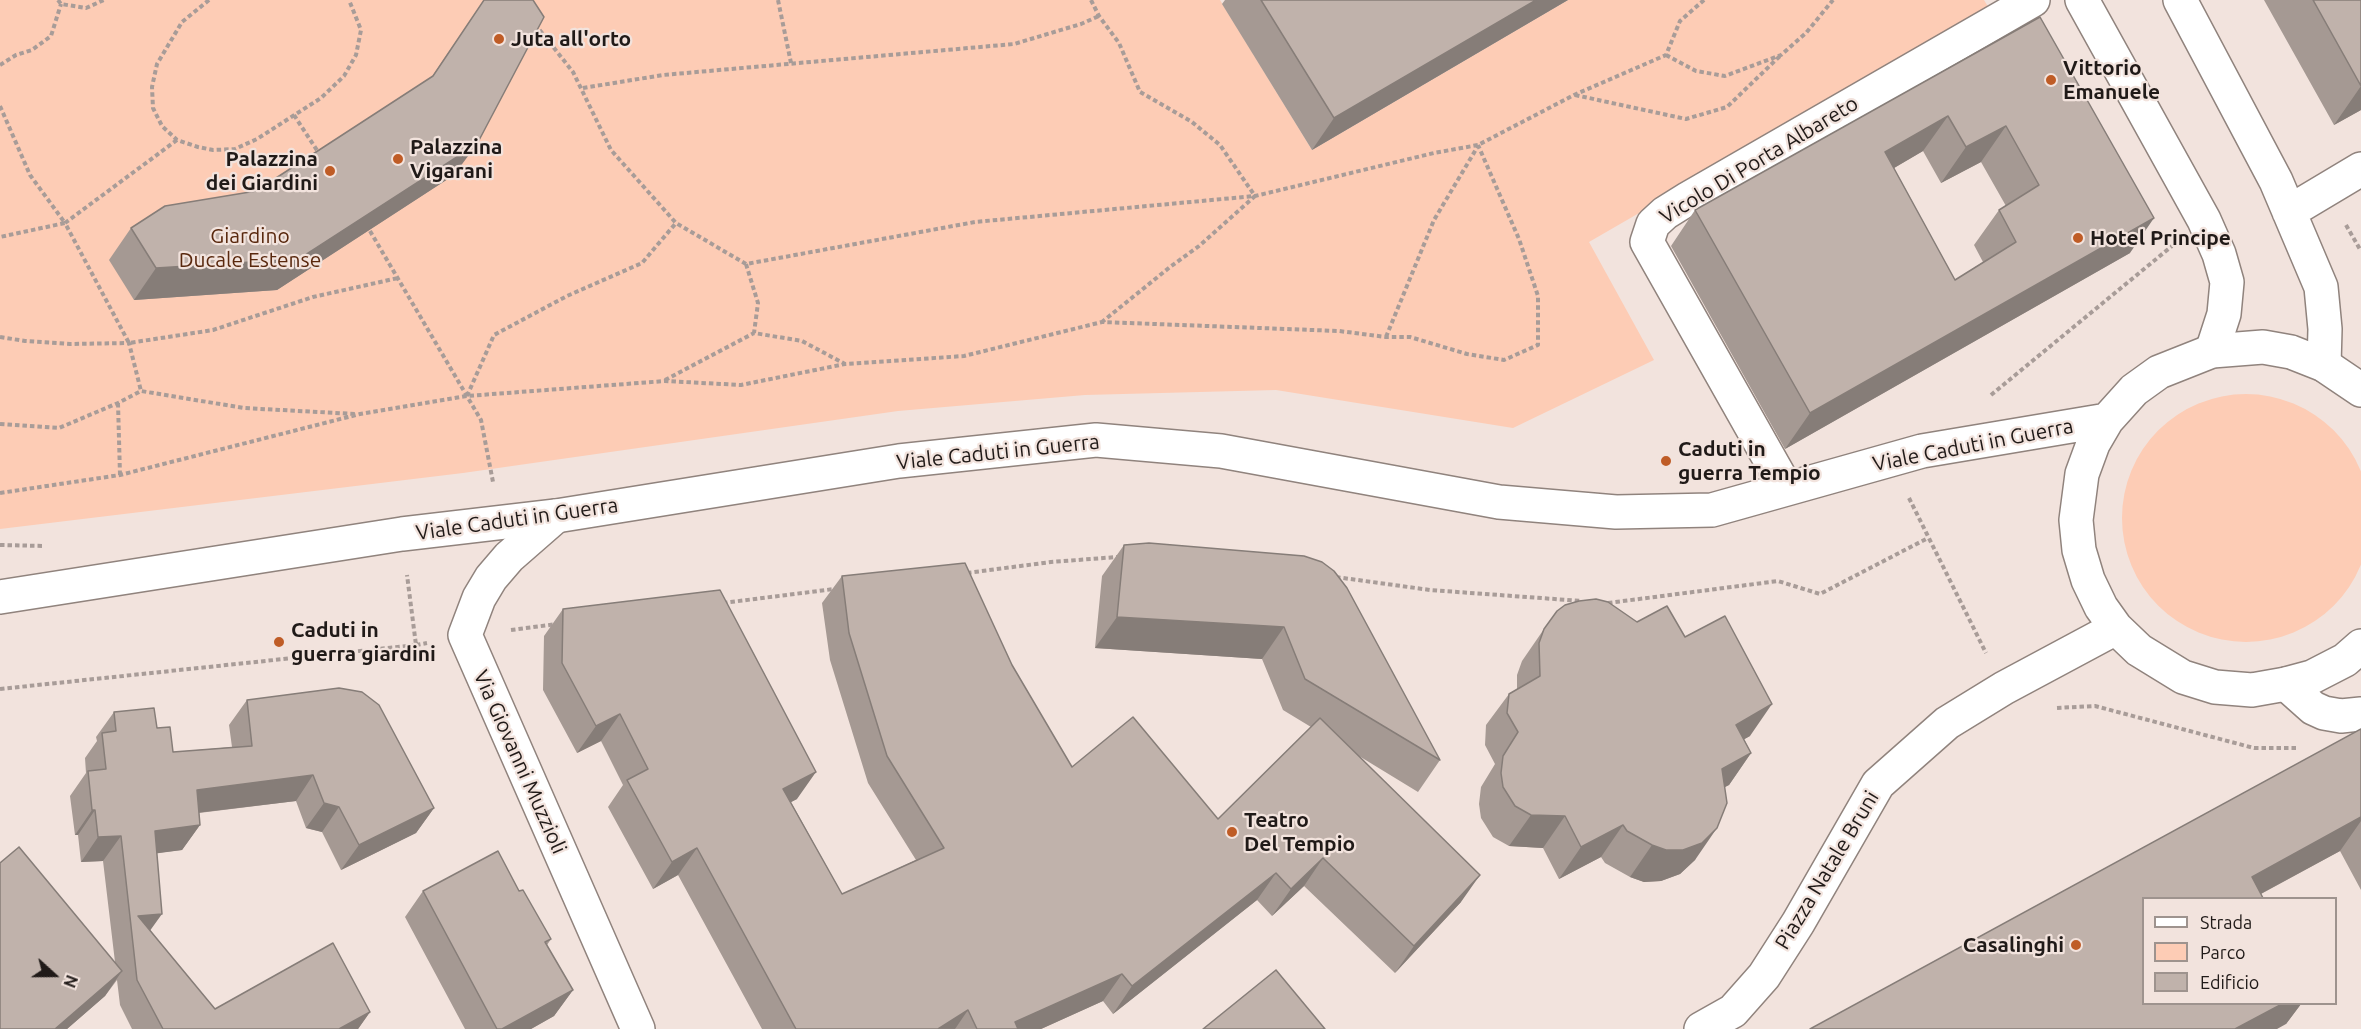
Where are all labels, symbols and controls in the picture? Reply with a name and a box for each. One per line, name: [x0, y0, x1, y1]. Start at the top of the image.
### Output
place label: Juta all'orto: [511, 26, 631, 52]
marker: Juta all'orto: [492, 32, 506, 46]
place label: Vittorio Emanuele: [2063, 55, 2160, 105]
marker: Vittorio Emanuele: [2044, 73, 2058, 87]
street label: Vicolo Di Porta Albareto: [1655, 91, 1863, 229]
place label: Palazzina Vigarani: [410, 134, 502, 184]
place label: Palazzina dei Giardini: [206, 146, 318, 196]
marker: Palazzina Vigarani: [391, 152, 405, 166]
marker: Palazzina dei Giardini: [323, 164, 337, 178]
park label: Giardino Ducale Estense: [179, 223, 321, 273]
place label: Hotel Principe: [2090, 225, 2231, 251]
marker: Hotel Principe: [2071, 231, 2085, 245]
street label: Viale Caduti in Guerra: [1870, 413, 2076, 477]
street label: Viale Caduti in Guerra: [895, 429, 1101, 475]
place label: Caduti in guerra Tempio: [1678, 436, 1821, 486]
marker: Caduti in guerra Tempio: [1659, 454, 1673, 468]
street label: Viale Caduti in Guerra: [414, 492, 620, 546]
place label: Caduti in guerra giardini: [291, 617, 436, 667]
marker: Caduti in guerra giardini: [272, 635, 286, 649]
street label: Via Giovanni Muzzioli: [468, 666, 572, 858]
street label: Piazza Natale Bruni: [1770, 786, 1884, 954]
place label: Teatro Del Tempio: [1244, 807, 1355, 857]
marker: Teatro Del Tempio: [1225, 825, 1239, 839]
legend: [2142, 897, 2337, 1005]
text: Strada: [2200, 912, 2252, 932]
place label: Casalinghi: [1963, 932, 2064, 958]
marker: Casalinghi: [2069, 938, 2083, 952]
text: Parco: [2200, 942, 2246, 962]
north arrow: [24, 945, 84, 1005]
text: Edificio: [2200, 972, 2259, 992]
text: N: [60, 973, 81, 990]

